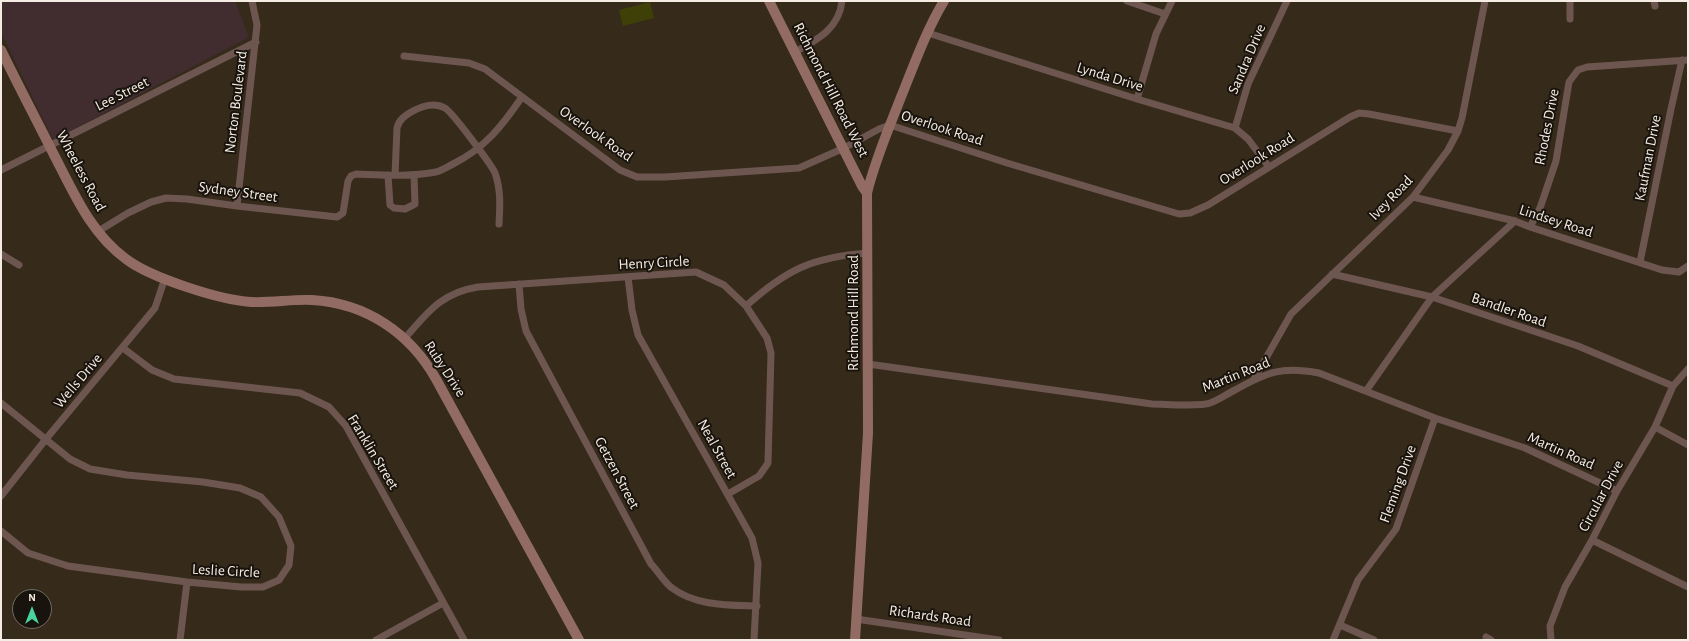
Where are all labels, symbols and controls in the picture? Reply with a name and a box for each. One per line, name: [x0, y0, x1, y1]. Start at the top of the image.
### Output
street label: Richmond Hill Road West: [789, 20, 873, 160]
street label: Sandra Drive: [1224, 21, 1270, 97]
street label: Norton Boulevard: [221, 50, 251, 154]
street label: Lynda Drive: [1075, 58, 1145, 96]
street label: Lee Street: [92, 73, 152, 115]
street label: Rhodes Drive: [1531, 87, 1563, 167]
street label: Overlook Road: [556, 102, 636, 166]
street label: Overlook Road: [899, 106, 985, 150]
street label: Kaufman Drive: [1631, 113, 1665, 203]
street label: Wheeless Road: [52, 128, 110, 214]
street label: Overlook Road: [1216, 129, 1298, 189]
street label: Ivey Road: [1365, 172, 1417, 224]
street label: Sydney Street: [197, 178, 279, 206]
street label: Lindsey Road: [1517, 201, 1595, 241]
street label: Henry Circle: [618, 252, 690, 274]
street label: Richmond Hill Road: [844, 255, 862, 371]
street label: Bandler Road: [1469, 289, 1549, 331]
street label: Ruby Drive: [420, 338, 470, 400]
street label: Wells Drive: [50, 350, 106, 412]
street label: Martin Road: [1199, 353, 1273, 397]
street label: Franklin Street: [343, 411, 403, 493]
street label: Neal Street: [693, 416, 741, 482]
street label: Martin Road: [1525, 428, 1597, 474]
street label: Getzen Street: [591, 434, 643, 512]
street label: Fleming Drive: [1376, 443, 1420, 525]
street label: Circular Drive: [1575, 457, 1627, 535]
street label: Leslie Circle: [192, 560, 260, 582]
north arrow: [12, 589, 52, 629]
text: N: [28, 592, 36, 603]
street label: Richards Road: [888, 601, 972, 631]

